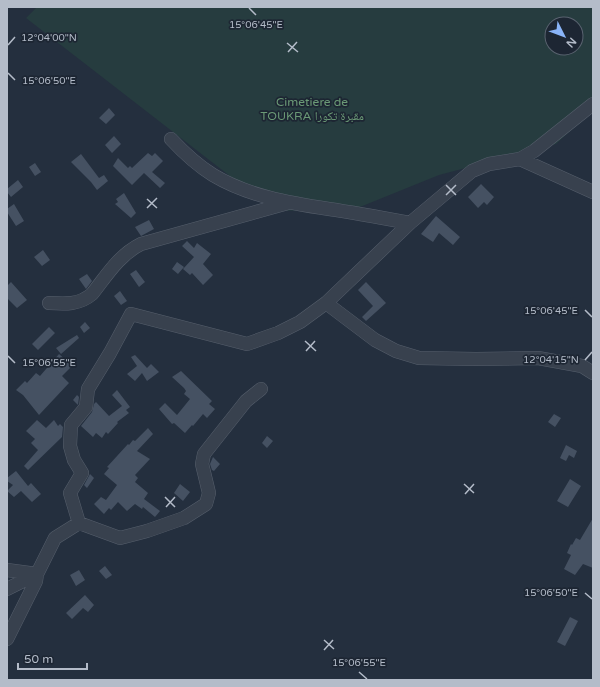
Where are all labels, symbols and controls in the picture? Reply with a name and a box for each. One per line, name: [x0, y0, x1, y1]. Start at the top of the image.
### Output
north arrow: [544, 16, 584, 56]
text: 15°06'45"E: [229, 19, 283, 31]
text: 12°04'00"N: [21, 32, 77, 44]
text: N: [563, 35, 579, 50]
text: 15°06'50"E: [22, 75, 76, 87]
park label: Cimetiere de TOUKRA مقبرة تكورا: [260, 95, 364, 123]
text: 15°06'45"E: [524, 305, 578, 317]
text: 12°04'15"N: [523, 354, 579, 366]
text: 15°06'55"E: [22, 357, 76, 369]
text: 15°06'50"E: [524, 587, 578, 599]
scale bar: [18, 645, 87, 671]
text: 50 m: [24, 652, 53, 666]
text: 15°06'55"E: [332, 657, 386, 669]

